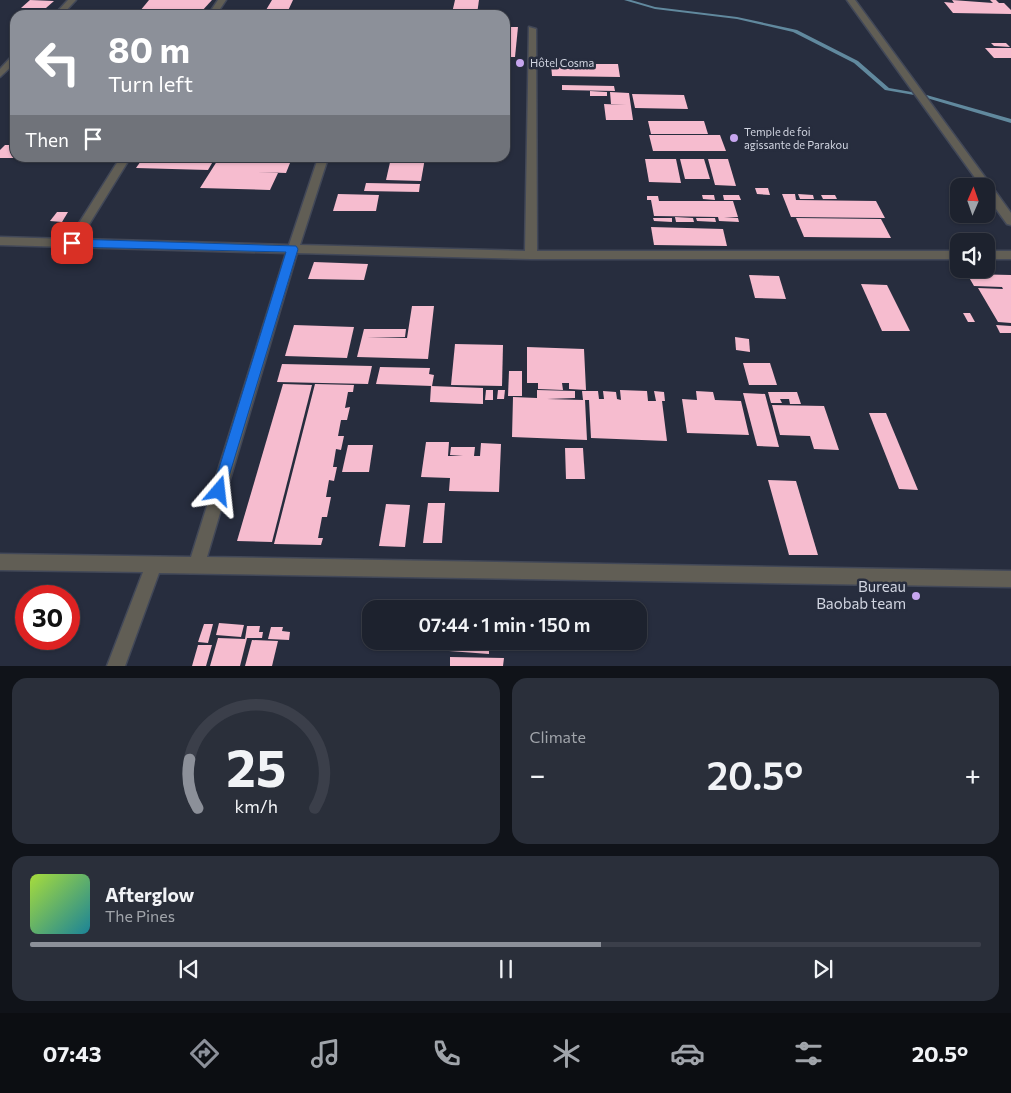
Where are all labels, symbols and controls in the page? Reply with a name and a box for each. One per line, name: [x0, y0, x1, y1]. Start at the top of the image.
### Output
text: 80 m: [108, 27, 190, 70]
icon: left: [25, 30, 90, 95]
place label: Hôtel Cosma: [530, 56, 594, 69]
marker: Hôtel Cosma: [514, 57, 526, 69]
text: Turn left: [108, 70, 193, 97]
icon: arrive: [79, 125, 107, 153]
place label: Temple de foi agissante de Parakou: [744, 125, 848, 151]
text: Then: [25, 128, 69, 151]
marker: Temple de foi agissante de Parakou: [728, 132, 740, 144]
north arrow: [950, 178, 995, 222]
map controls: [950, 178, 995, 278]
pin: [51, 222, 93, 264]
icon: arrive: [58, 229, 86, 257]
button: sound: [950, 233, 995, 278]
position arrow: [192, 464, 244, 516]
place label: Bureau Baobab team: [816, 577, 906, 612]
speed limit sign: 30: [15, 585, 80, 650]
marker: Bureau Baobab team: [910, 590, 922, 602]
text: 07:44 · 1 min · 150 m: [419, 613, 590, 636]
text: Climate: [530, 727, 586, 746]
text: 25: [226, 734, 286, 798]
text: 20.5°: [707, 751, 803, 798]
text: −: [530, 757, 545, 791]
text: +: [965, 757, 981, 791]
text: km/h: [234, 795, 277, 817]
text: Afterglow: [105, 883, 194, 906]
text: The Pines: [105, 906, 175, 925]
icon: previous: [175, 955, 203, 983]
icon: pause: [492, 955, 520, 983]
icon: next: [809, 955, 837, 983]
icon: directions: [187, 1036, 222, 1071]
icon: music: [308, 1036, 343, 1071]
icon: phone: [429, 1036, 464, 1071]
icon: climate: [549, 1036, 584, 1071]
icon: car: [670, 1036, 705, 1071]
icon: filters: [791, 1036, 826, 1071]
text: 07:43: [43, 1040, 102, 1067]
text: 20.5°: [912, 1040, 968, 1067]

